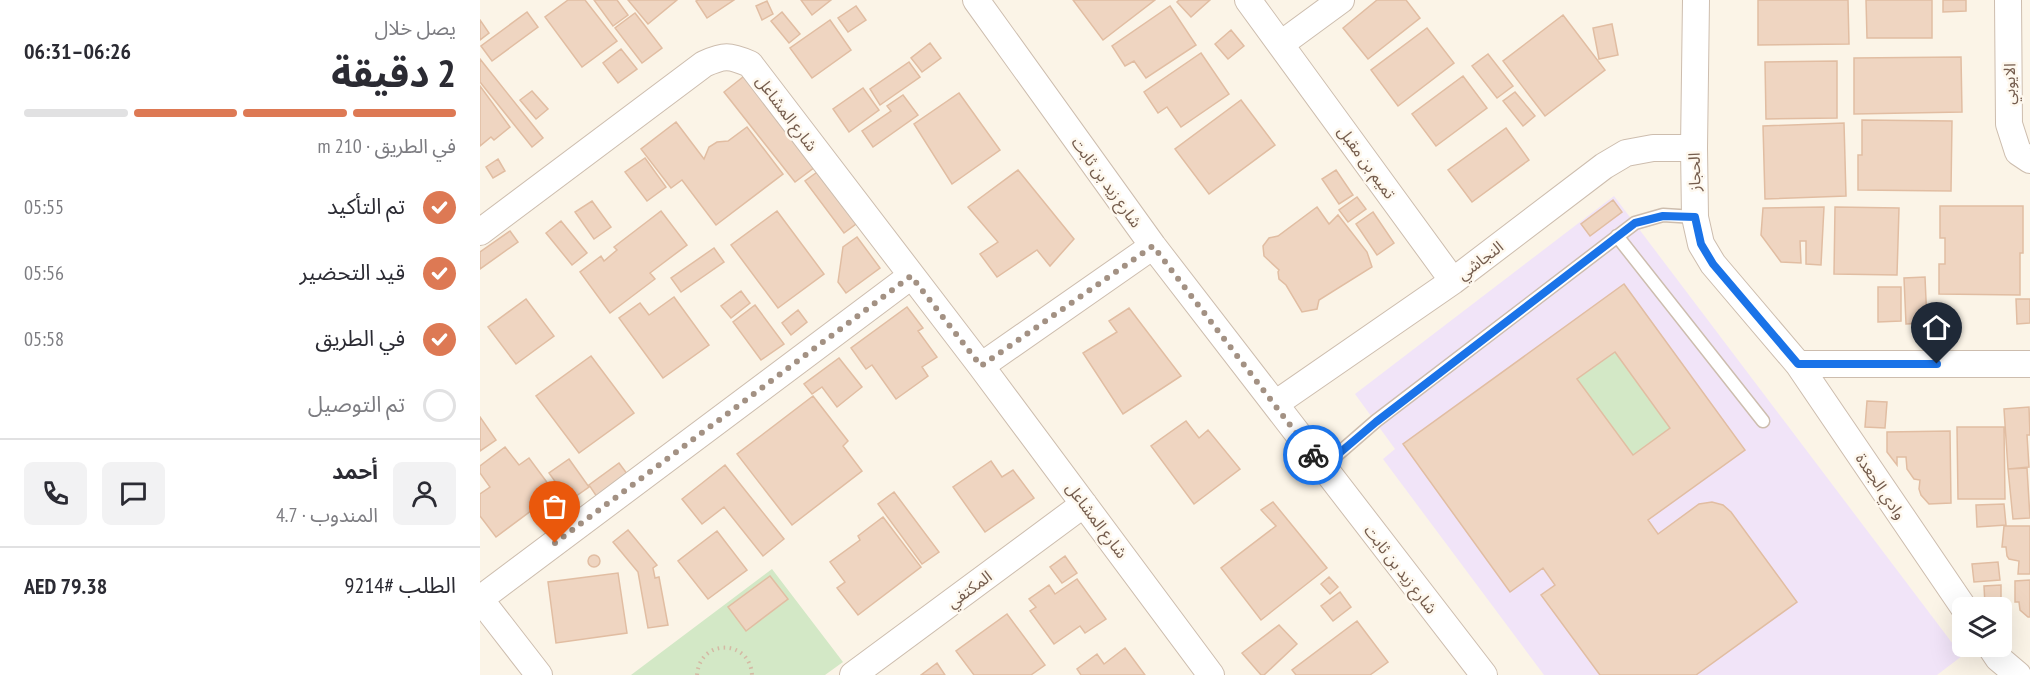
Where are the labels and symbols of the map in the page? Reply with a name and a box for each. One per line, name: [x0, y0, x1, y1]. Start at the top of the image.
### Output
street label: الايوبي: [1999, 63, 2022, 105]
street label: شارع المشاعل: [750, 71, 822, 157]
street label: تميم بن مقبل: [1331, 122, 1400, 204]
street label: شارع زيد بن ثابت: [1065, 133, 1147, 233]
street label: الحجاز: [1684, 152, 1704, 193]
street label: النجاشي: [1453, 236, 1509, 286]
pin: [1911, 302, 1962, 364]
courier: [1283, 425, 1343, 485]
street label: وادي الجعدة: [1849, 449, 1910, 524]
street label: شارع المشاعل: [1060, 478, 1132, 564]
pin: [529, 481, 580, 543]
street label: شارع زيد بن ثابت: [1358, 521, 1442, 619]
street label: المكتفي: [942, 566, 997, 614]

